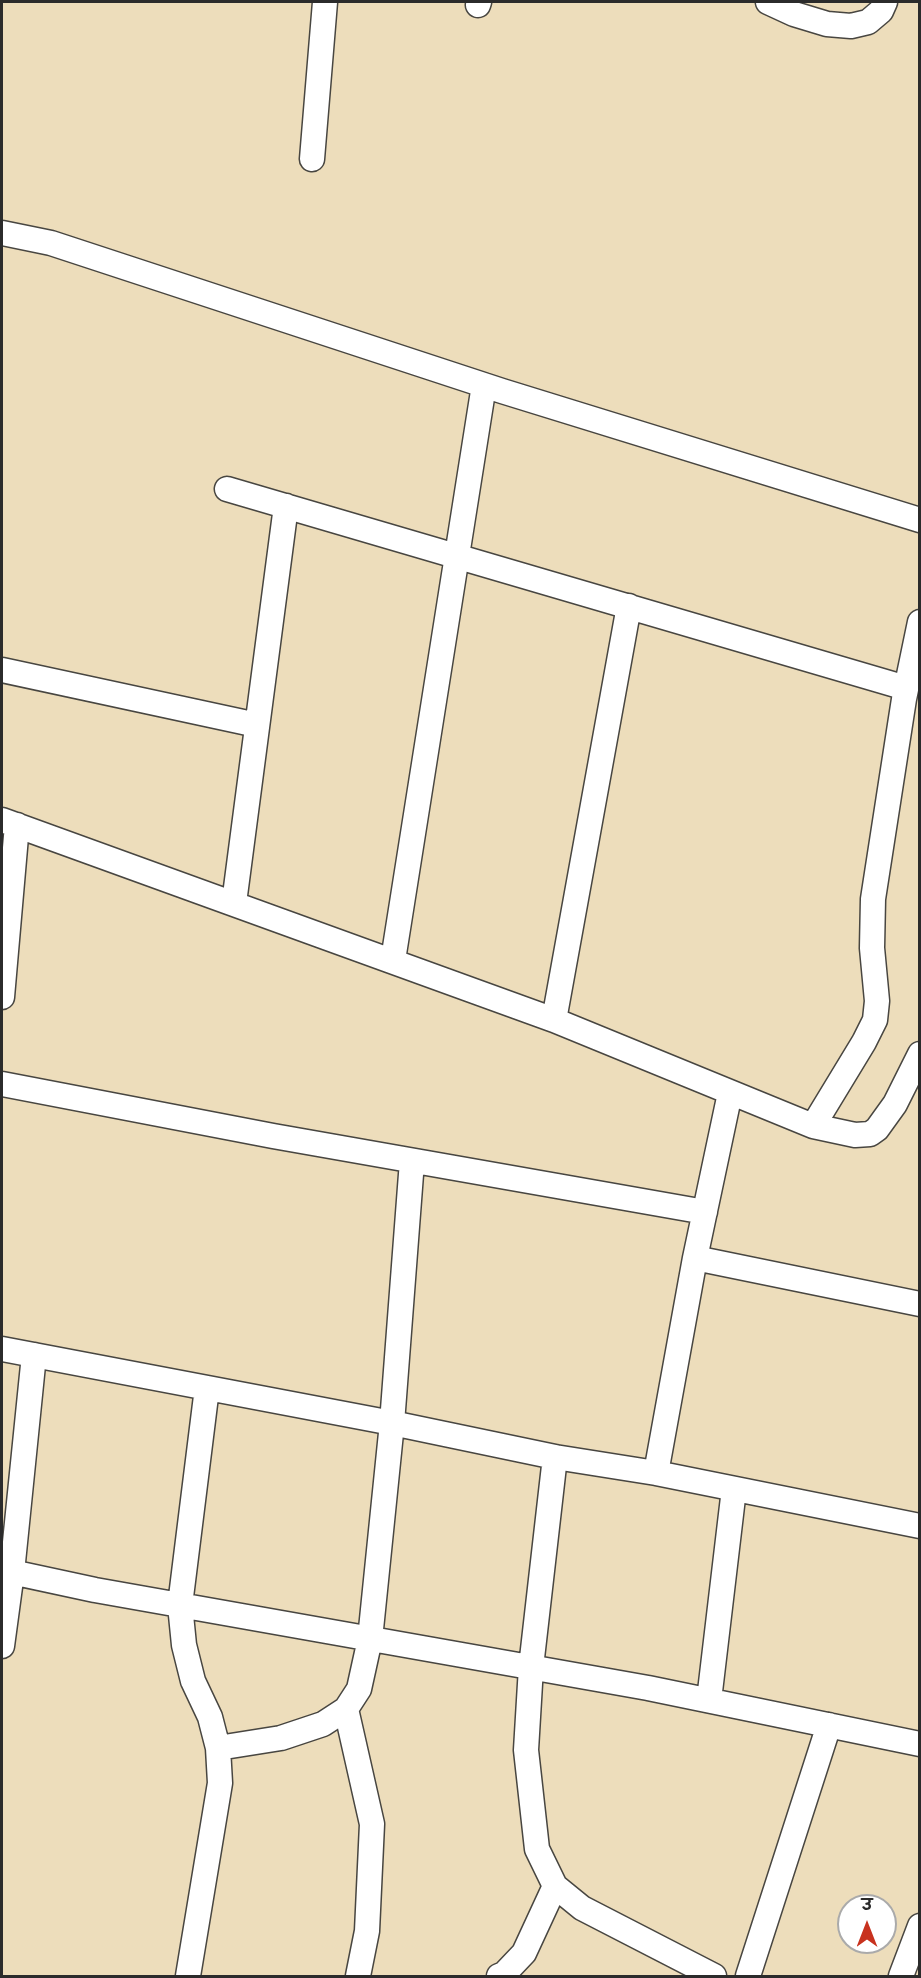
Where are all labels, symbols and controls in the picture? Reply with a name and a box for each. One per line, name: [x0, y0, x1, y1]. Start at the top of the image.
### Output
north arrow: [837, 1894, 897, 1954]
text: उ: [862, 1898, 872, 1917]

